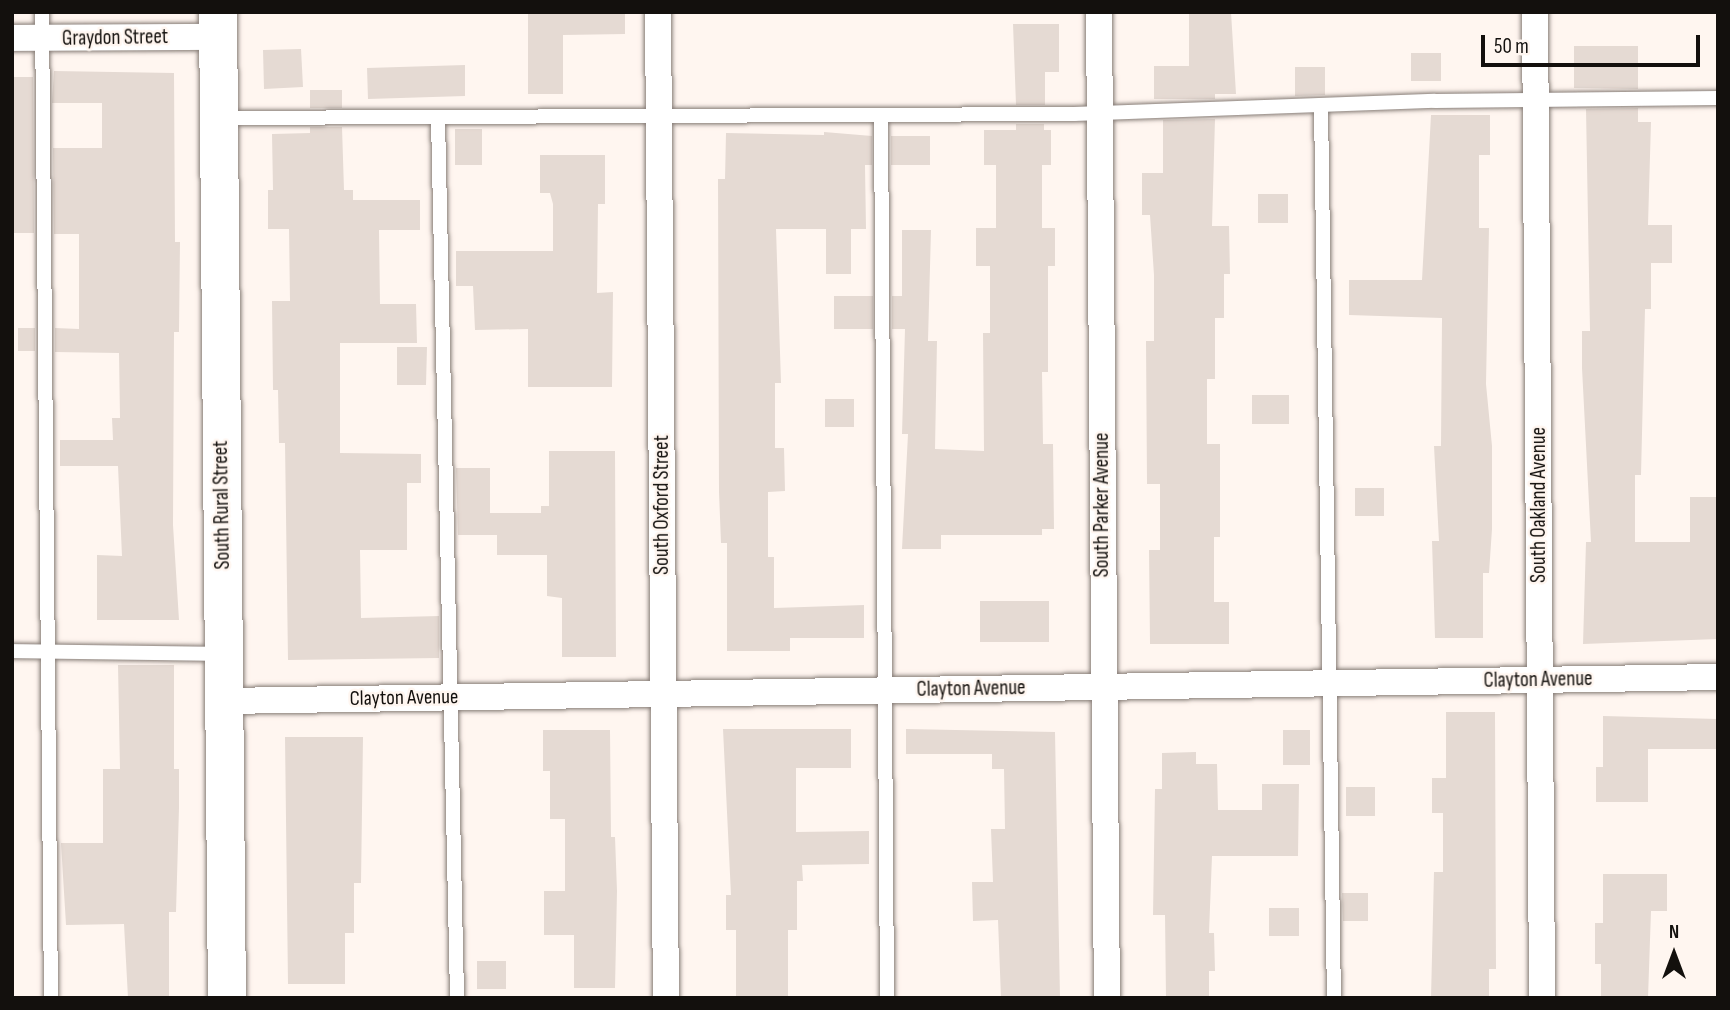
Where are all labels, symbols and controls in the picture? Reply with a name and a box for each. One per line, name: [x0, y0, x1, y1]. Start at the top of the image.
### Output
scale bar: [1485, 21, 1704, 65]
street label: Graydon Street: [62, 24, 168, 52]
text: 50 m: [1494, 34, 1529, 59]
street label: South Oakland Avenue: [1526, 427, 1552, 583]
street label: South Parker Avenue: [1089, 433, 1115, 577]
street label: South Oxford Street: [649, 435, 675, 575]
street label: South Rural Street: [208, 440, 236, 570]
street label: Clayton Avenue: [1483, 666, 1593, 694]
street label: Clayton Avenue: [916, 675, 1026, 703]
street label: Clayton Avenue: [349, 684, 459, 712]
north arrow: [1639, 919, 1709, 989]
text: N: [1669, 921, 1679, 944]

